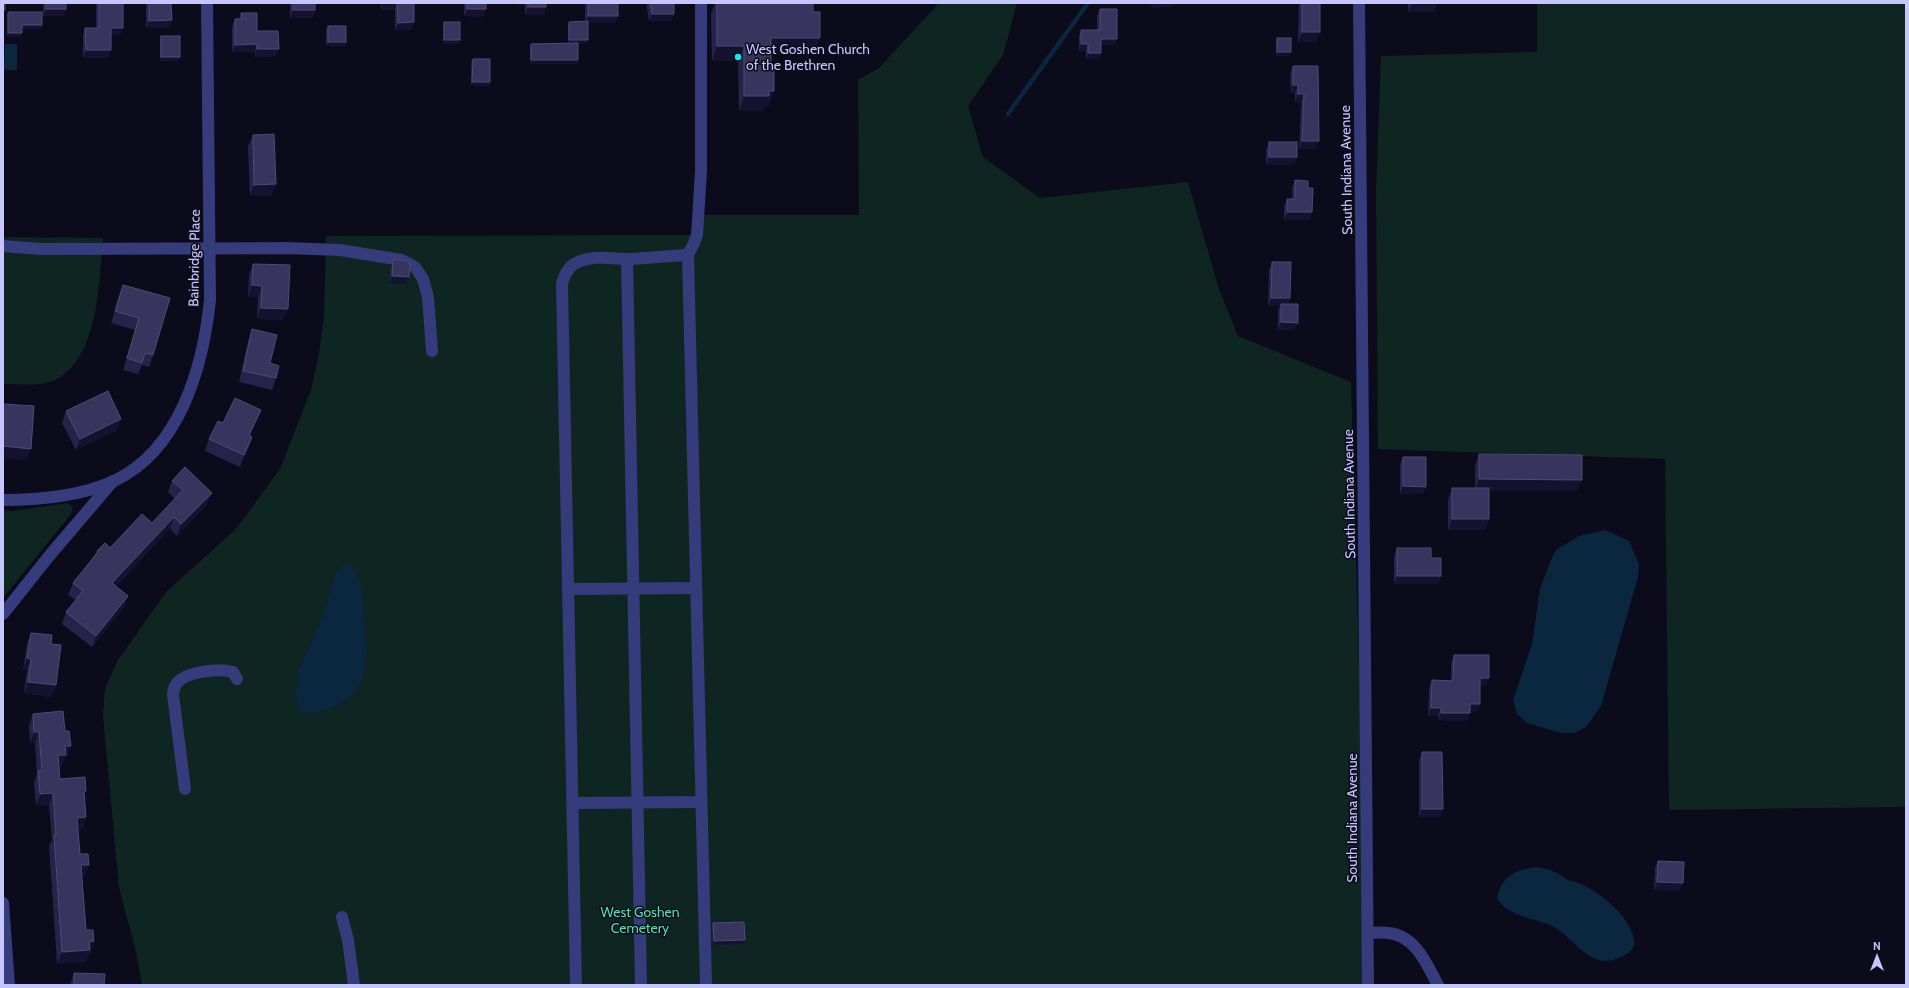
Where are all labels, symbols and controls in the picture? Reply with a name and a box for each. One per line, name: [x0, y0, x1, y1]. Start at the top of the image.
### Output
place label: West Goshen Church of the Brethren: [746, 40, 870, 74]
marker: West Goshen Church of the Brethren: [733, 52, 743, 62]
street label: South Indiana Avenue: [1336, 105, 1356, 235]
street label: Bainbridge Place: [184, 209, 204, 307]
street label: South Indiana Avenue: [1339, 429, 1359, 559]
street label: South Indiana Avenue: [1343, 753, 1361, 883]
park label: West Goshen Cemetery: [601, 903, 680, 937]
north arrow: [1857, 936, 1897, 976]
text: N: [1873, 939, 1881, 953]

